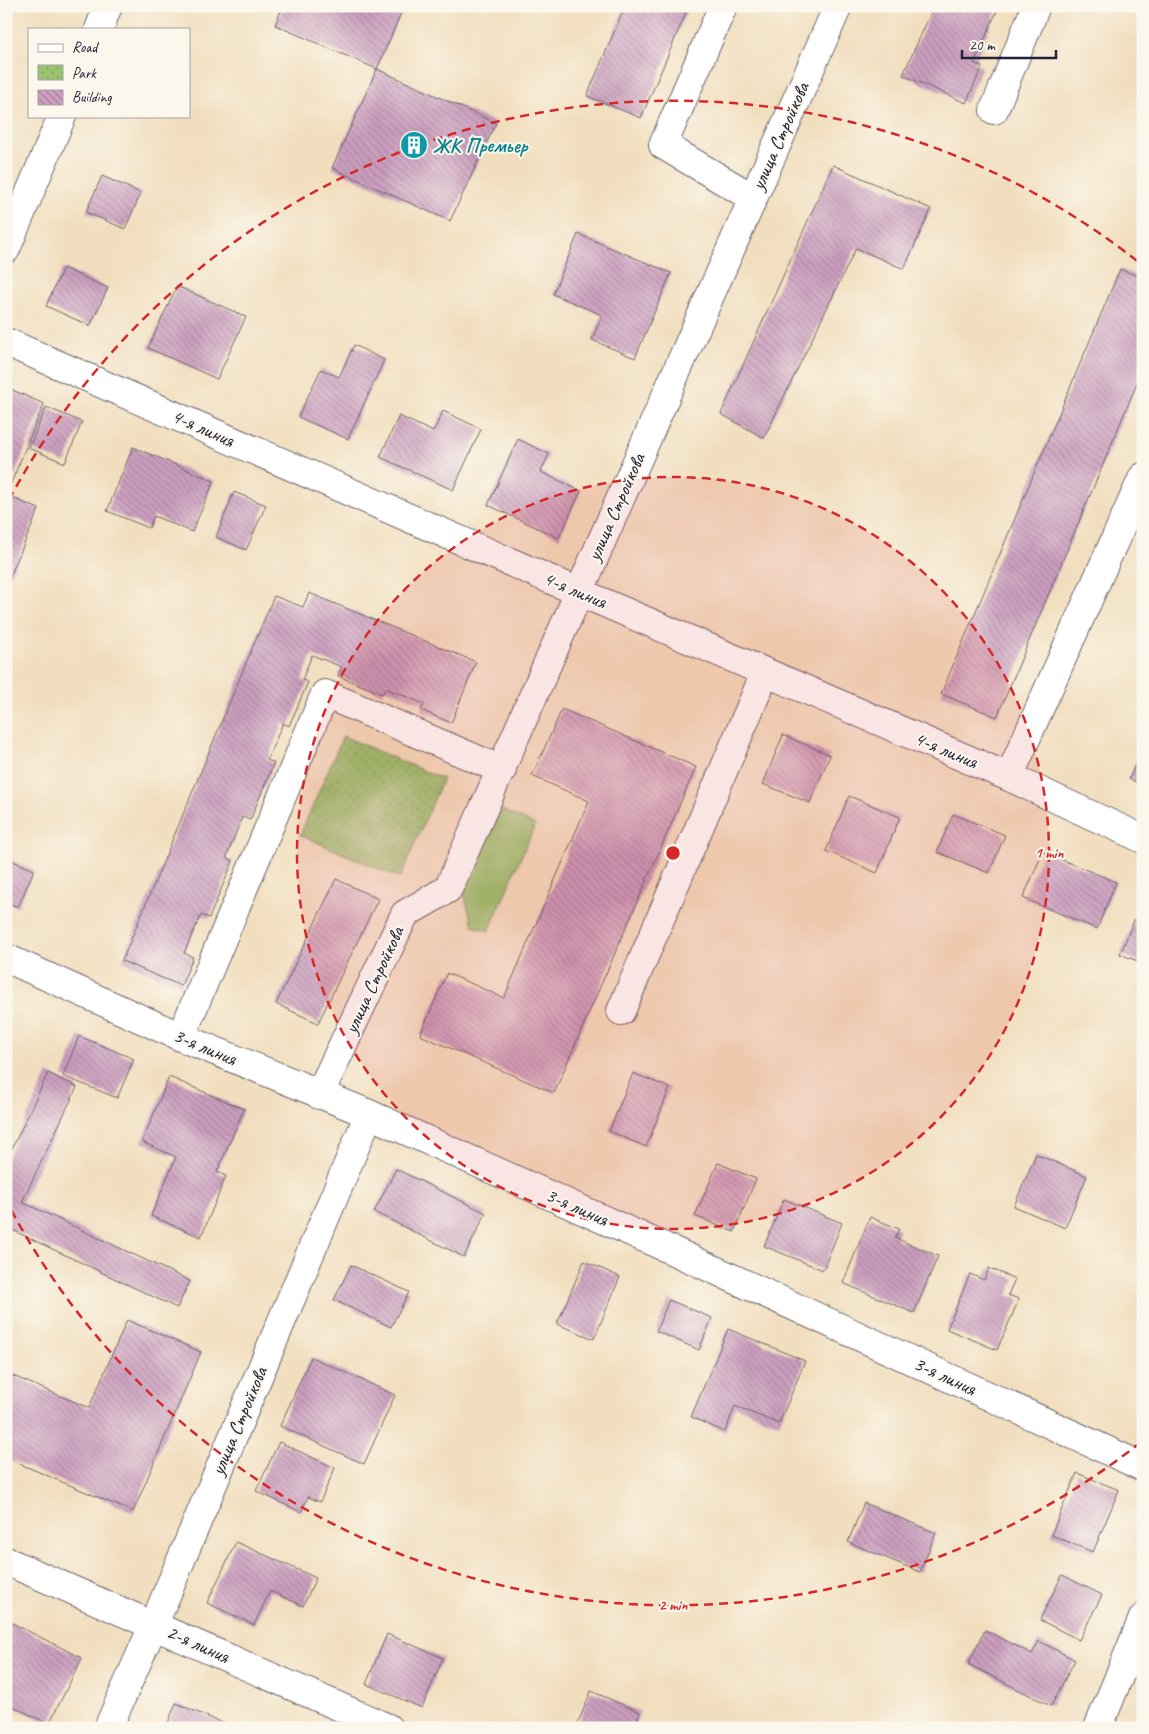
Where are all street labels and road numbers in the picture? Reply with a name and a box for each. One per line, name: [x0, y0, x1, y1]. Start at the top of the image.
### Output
street label: улица Стройкова: [745, 77, 816, 195]
street label: 4-я линия: [168, 403, 239, 453]
street label: улица Стройкова: [581, 448, 652, 566]
street label: 4-я линия: [540, 566, 611, 615]
street label: 4-я линия: [911, 726, 982, 775]
street label: улица Стройкова: [338, 921, 410, 1038]
street label: 3-я линия: [170, 1023, 241, 1072]
street label: 3-я линия: [542, 1182, 613, 1232]
street label: 3-я линия: [910, 1351, 981, 1402]
street label: улица Стройкова: [205, 1361, 274, 1480]
street label: 2-я линия: [163, 1619, 234, 1669]

